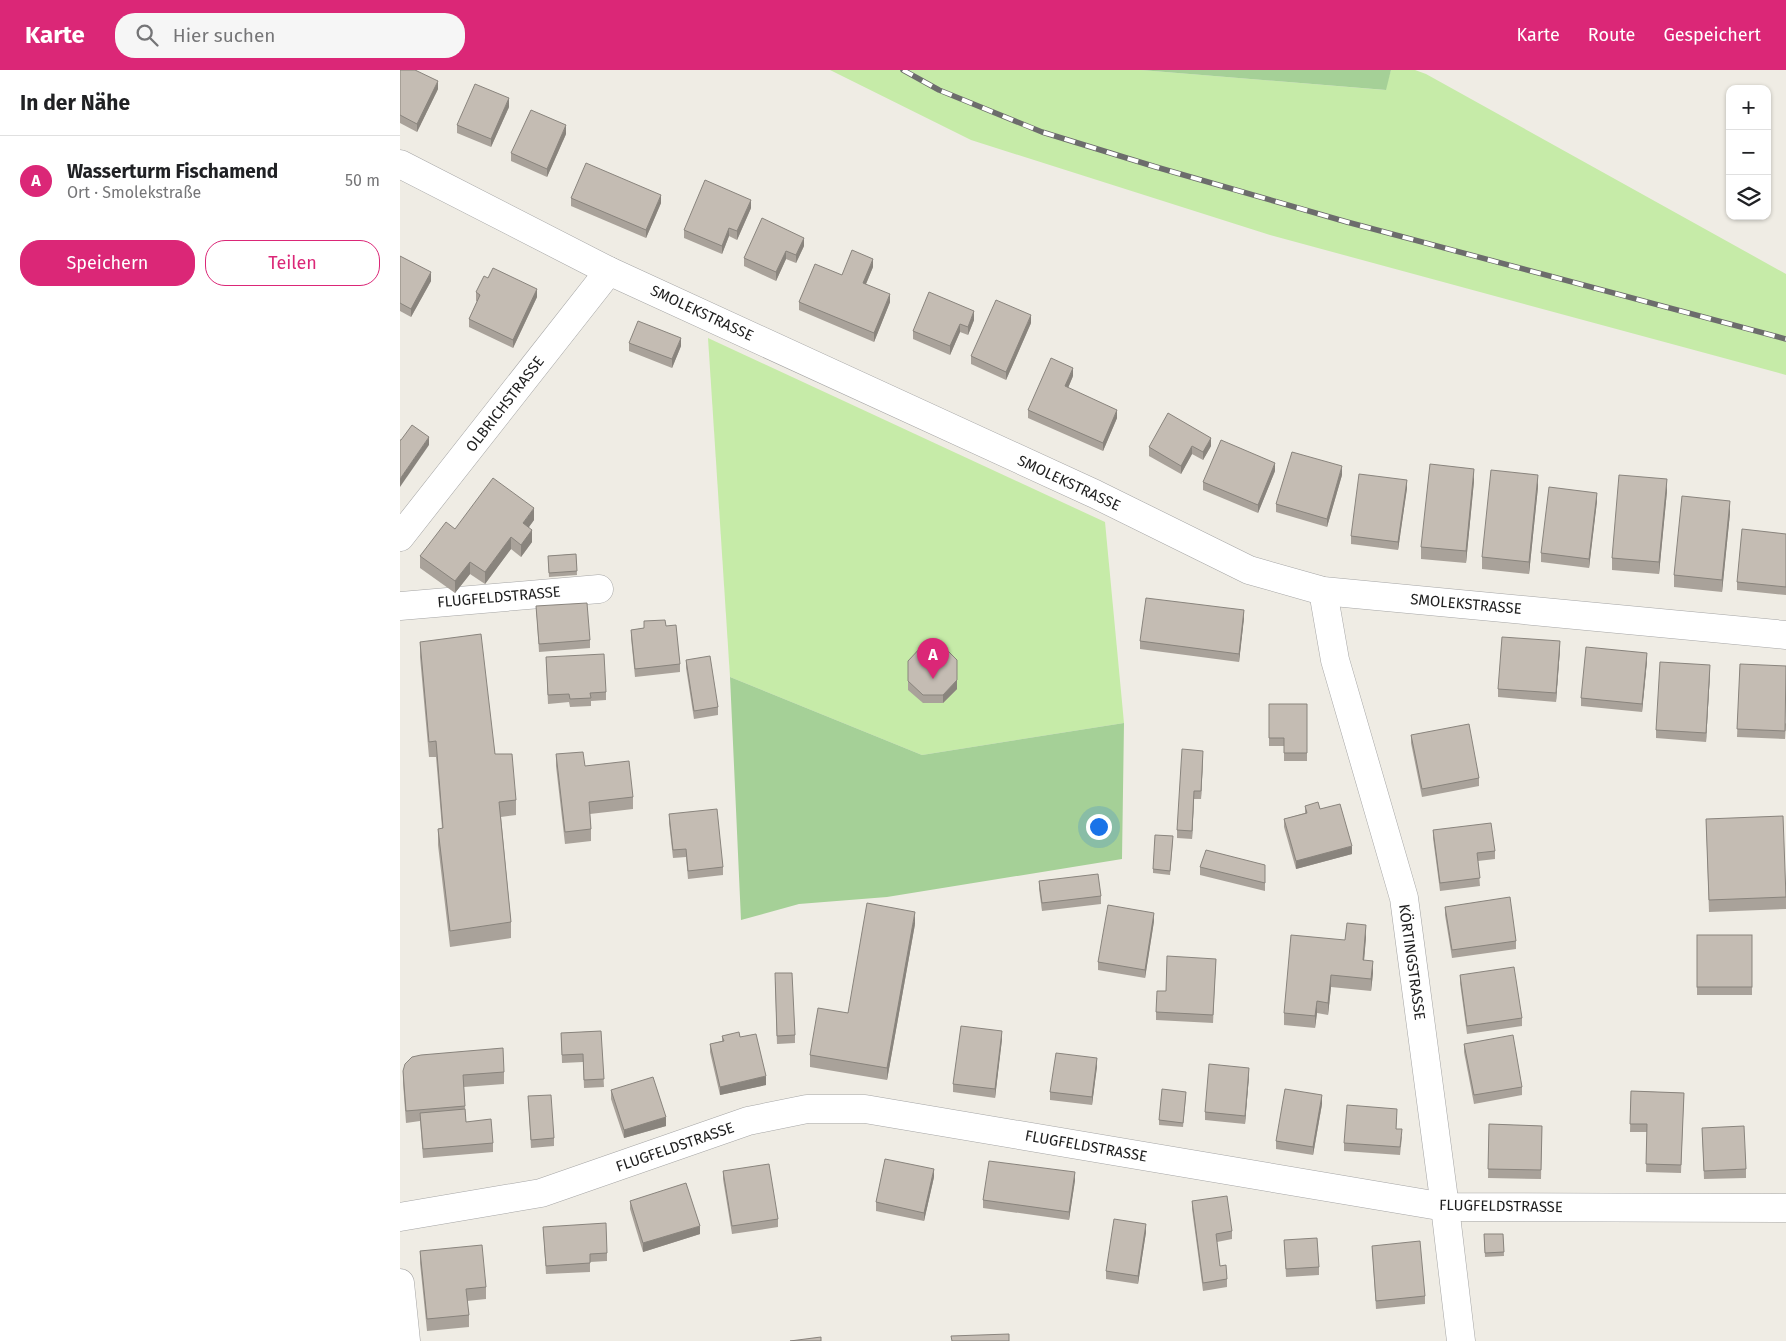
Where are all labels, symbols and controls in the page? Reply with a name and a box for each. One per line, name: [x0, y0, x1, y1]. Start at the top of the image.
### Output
search box: [115, 13, 465, 58]
text: Karte: [25, 21, 85, 49]
icon: search: [133, 21, 161, 49]
text: Hier suchen: [173, 24, 275, 47]
text: Karte: [1517, 24, 1560, 46]
text: Route: [1588, 24, 1635, 46]
text: Gespeichert: [1663, 24, 1761, 46]
map controls: [1726, 85, 1771, 220]
button: +: [1726, 85, 1771, 130]
text: In der Nähe: [20, 90, 130, 116]
button: −: [1726, 130, 1771, 175]
text: Wasserturm Fischamend: [67, 160, 278, 183]
text: A: [31, 171, 41, 190]
text: 50 m: [345, 171, 380, 190]
button: layers: [1726, 175, 1771, 220]
text: Ort · Smolekstraße: [67, 183, 201, 202]
button: Speichern: [20, 240, 195, 286]
button: Teilen: [205, 240, 380, 286]
street label: SMOLEKSTRASSE: [648, 281, 756, 345]
street label: OLBRICHSTRASSE: [462, 353, 548, 455]
street label: SMOLEKSTRASSE: [1015, 451, 1123, 515]
street label: FLUGFELDSTRASSE: [437, 583, 561, 611]
street label: SMOLEKSTRASSE: [1410, 590, 1522, 618]
pin: A: [917, 638, 949, 679]
your location: [1086, 814, 1112, 840]
street label: KÖRTINGSTRASSE: [1395, 903, 1429, 1021]
street label: FLUGFELDSTRASSE: [614, 1118, 736, 1176]
street label: FLUGFELDSTRASSE: [1023, 1126, 1149, 1166]
street label: FLUGFELDSTRASSE: [1439, 1196, 1563, 1216]

